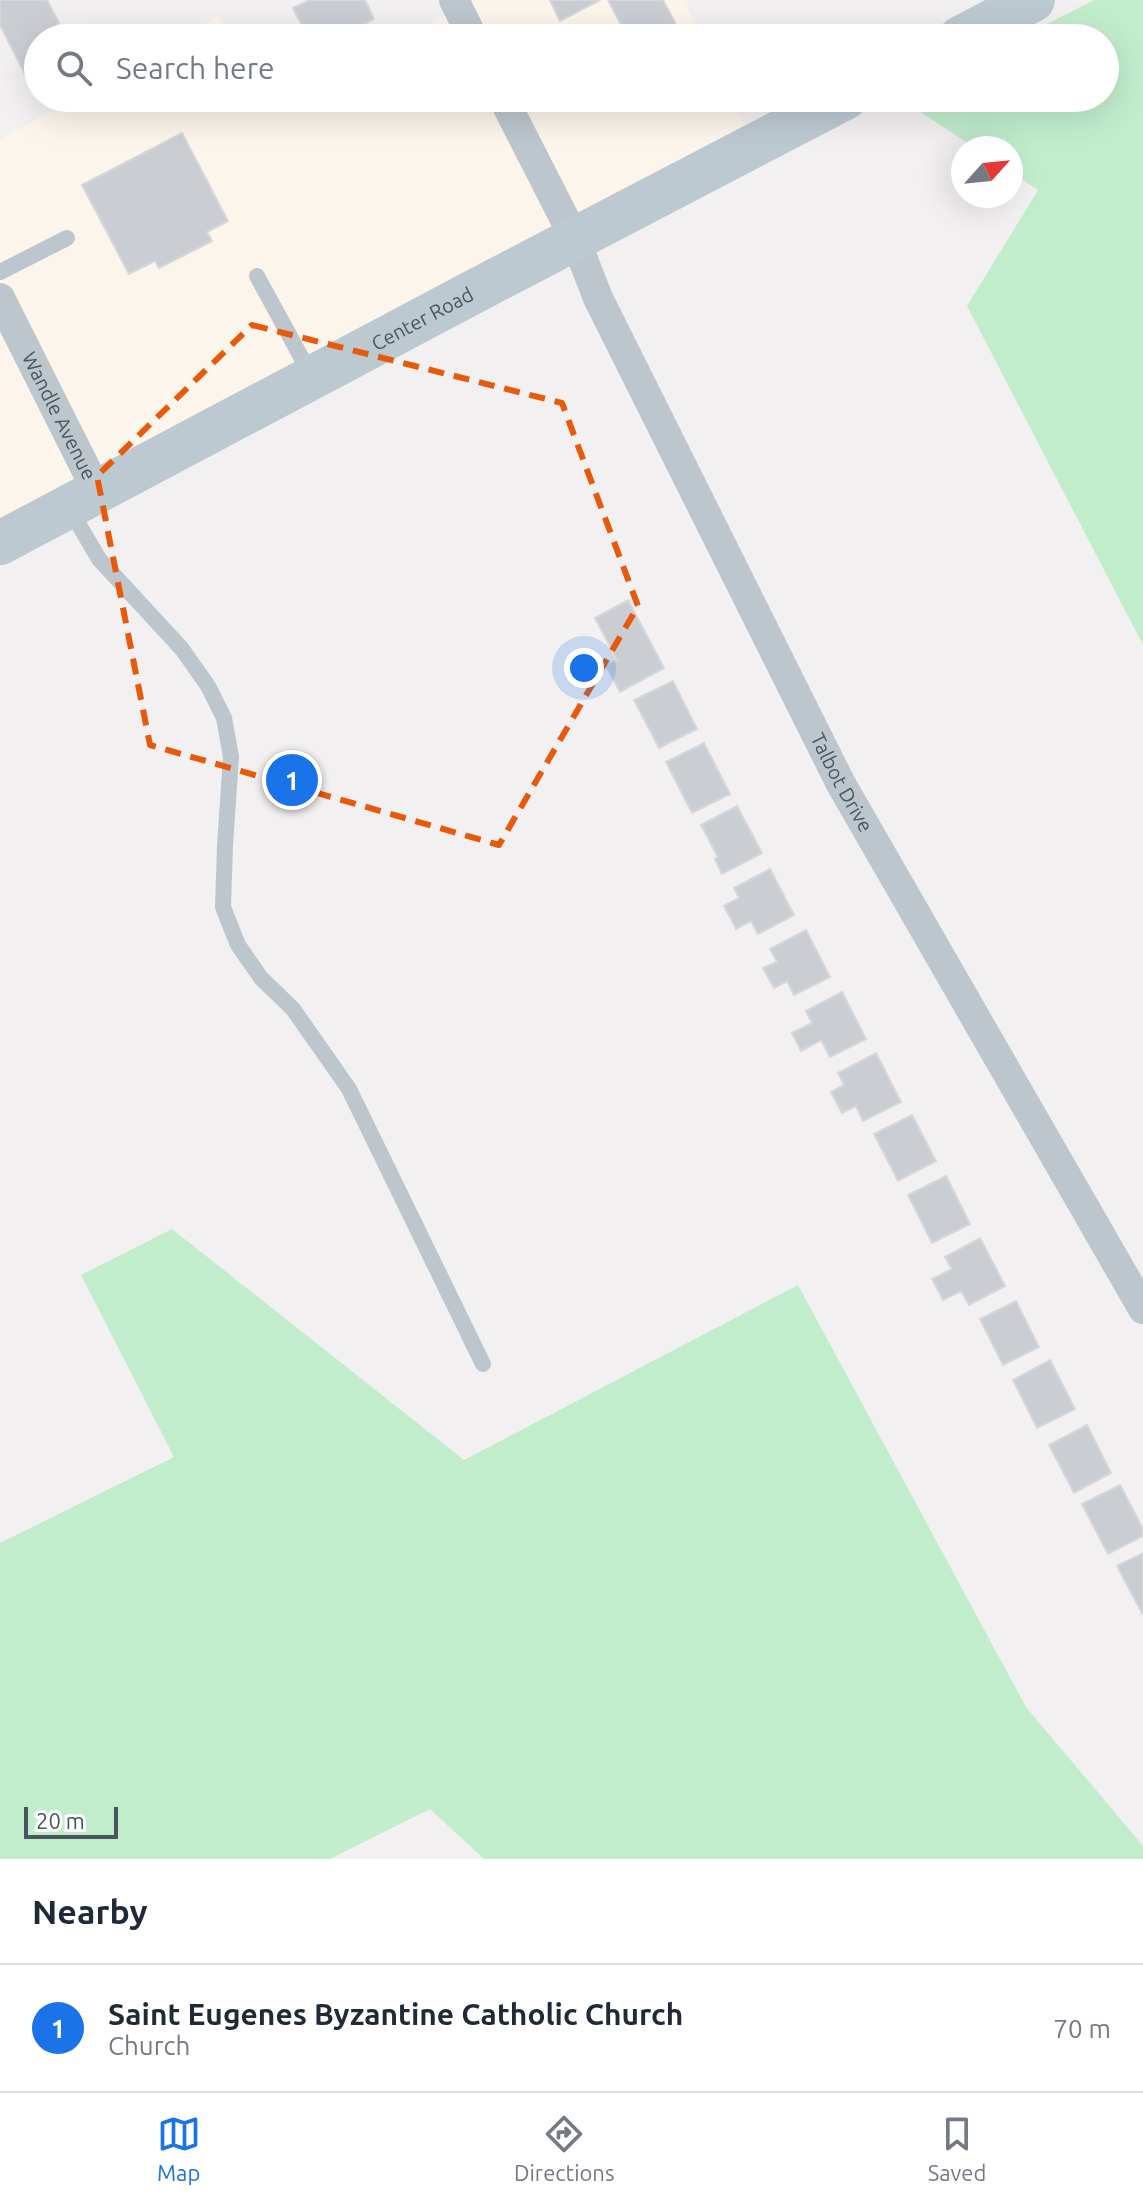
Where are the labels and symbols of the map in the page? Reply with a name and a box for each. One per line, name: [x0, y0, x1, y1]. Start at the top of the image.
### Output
north arrow: [951, 136, 1023, 208]
street label: Center Road: [367, 282, 477, 355]
street label: Wandle Avenue: [18, 348, 101, 483]
your location: [564, 648, 604, 688]
street label: Talbot Drive: [806, 729, 878, 836]
pin: 1: [266, 750, 318, 810]
scale bar: [24, 1803, 118, 1839]

